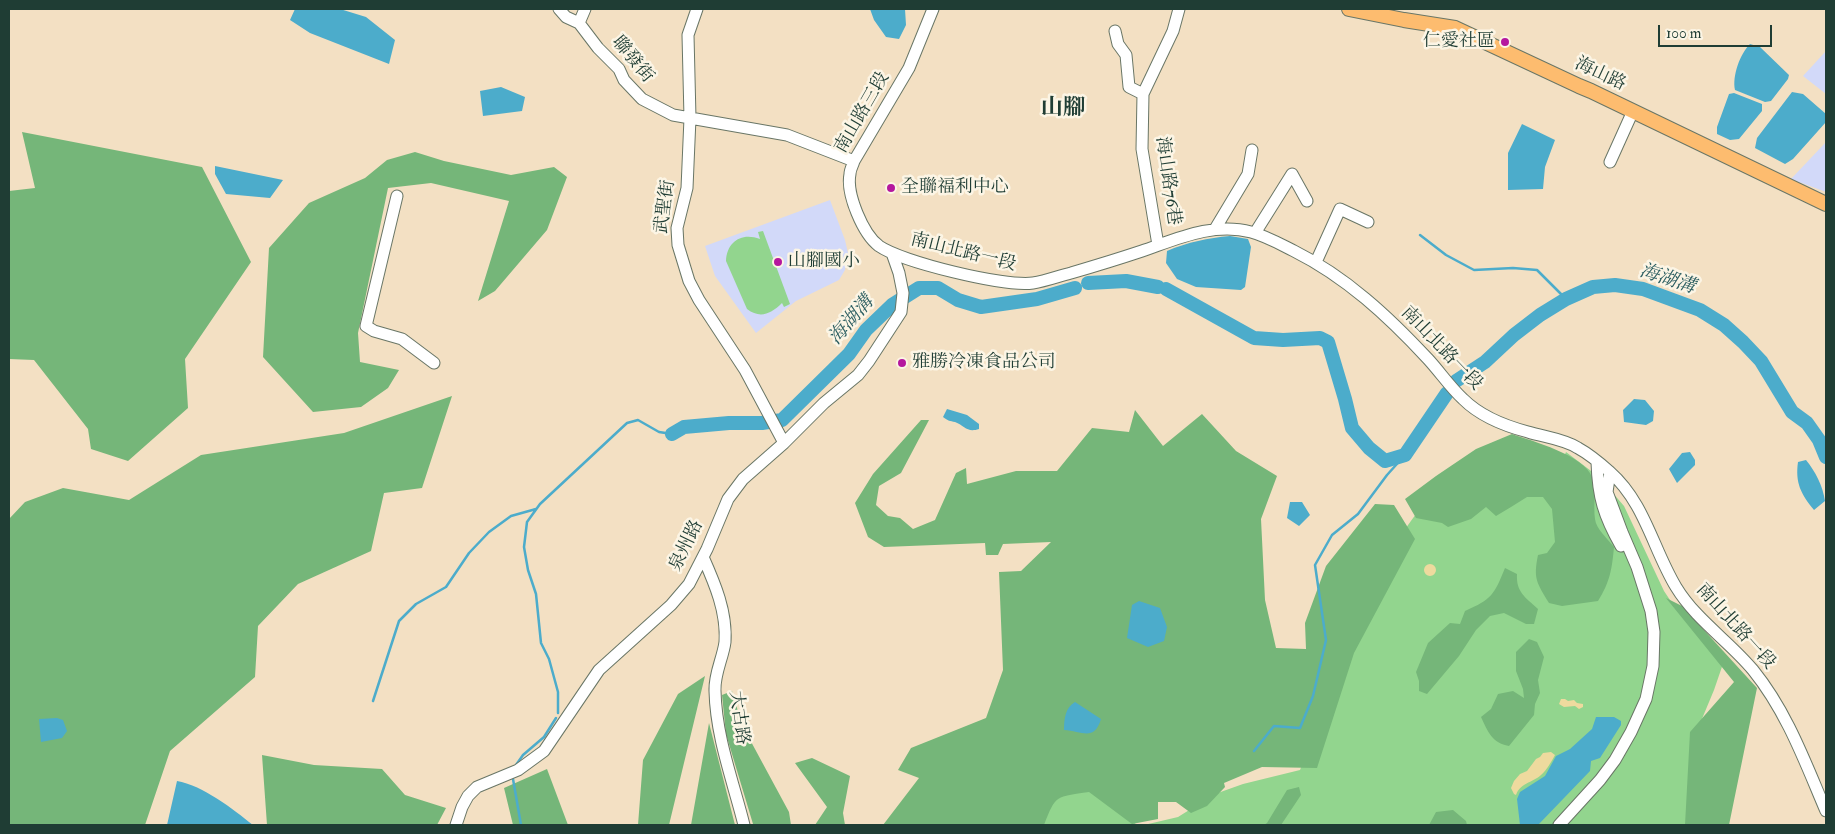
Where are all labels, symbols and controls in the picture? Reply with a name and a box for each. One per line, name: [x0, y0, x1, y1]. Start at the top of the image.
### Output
scale bar: [1660, 15, 1774, 47]
text: 100 m: [1666, 24, 1701, 43]
place label: 仁愛社區: [1423, 31, 1495, 53]
street label: 聯發街: [606, 32, 658, 88]
marker: 仁愛社區: [1499, 36, 1511, 48]
street label: 海山路: [1571, 54, 1629, 96]
street label: 南山路三段: [831, 69, 895, 157]
district label: 山腳: [1041, 96, 1085, 122]
street label: 海山路76巷: [1150, 135, 1184, 227]
place label: 全聯福利中心: [901, 177, 1009, 199]
street label: 武聖街: [652, 179, 680, 235]
marker: 全聯福利中心: [885, 182, 897, 194]
street label: 南山北路一段: [908, 229, 1018, 277]
place label: 山腳國小: [788, 251, 860, 273]
marker: 山腳國小: [772, 256, 784, 268]
water label: 海湖溝: [1636, 260, 1698, 300]
water label: 海湖溝: [825, 292, 879, 350]
street label: 南山北路一段: [1396, 303, 1486, 395]
place label: 雅勝冷凍食品公司: [912, 352, 1056, 374]
marker: 雅勝冷凍食品公司: [896, 357, 908, 369]
street label: 泉州路: [665, 517, 709, 575]
street label: 南山北路一段: [1691, 580, 1779, 674]
street label: 大古路: [724, 690, 752, 746]

